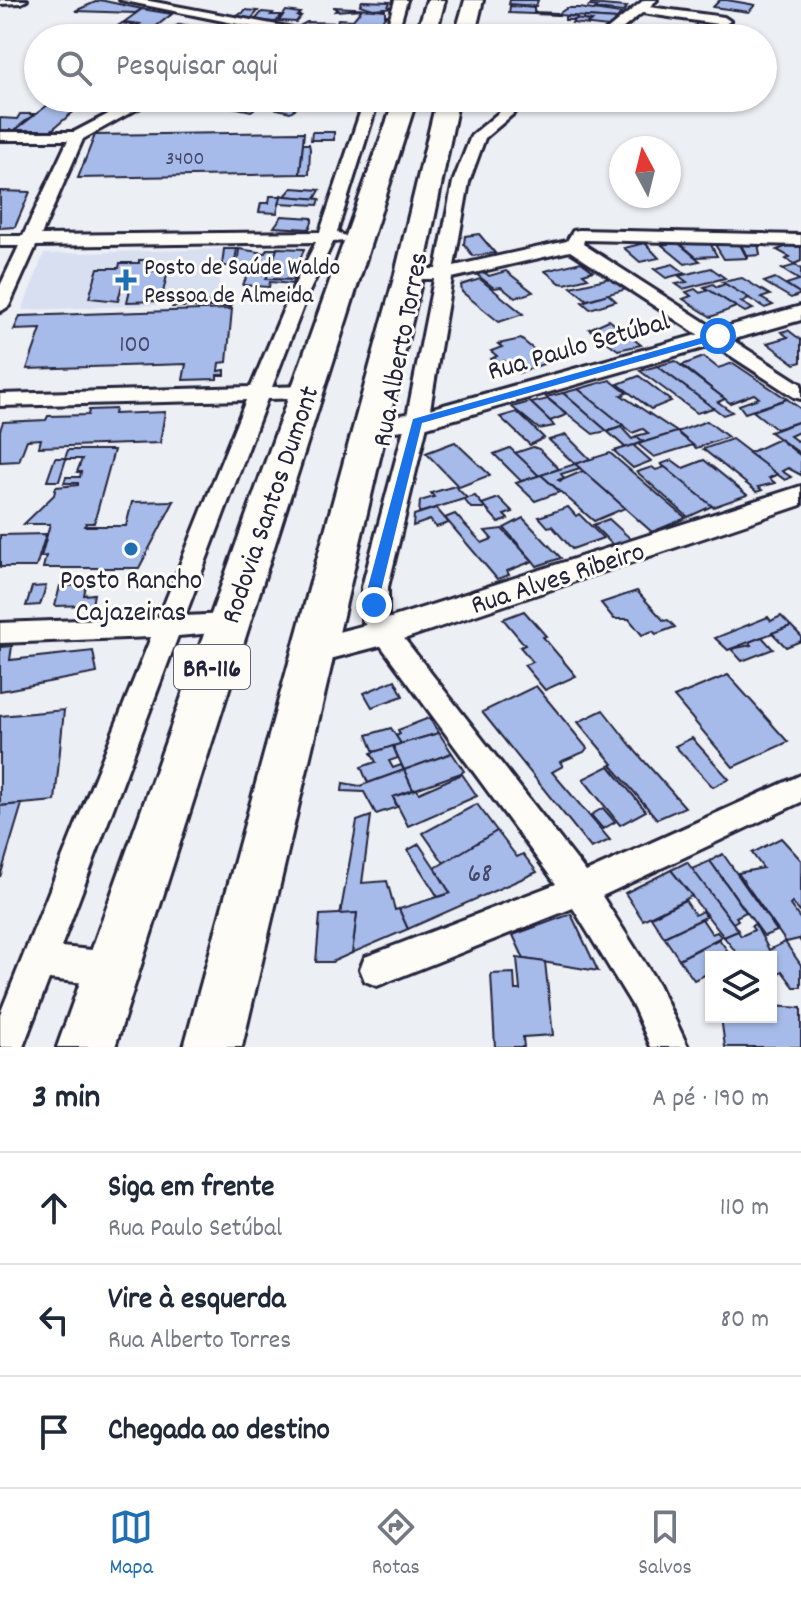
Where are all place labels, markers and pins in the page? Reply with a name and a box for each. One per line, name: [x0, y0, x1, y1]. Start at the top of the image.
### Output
place label: Posto de Saúde Waldo Pessoa de Almeida: [144, 252, 340, 314]
marker: Posto de Saúde Waldo Pessoa de Almeida: [115, 269, 137, 291]
marker: Posto Rancho Cajazeiras: [122, 540, 140, 558]
place label: Posto Rancho Cajazeiras: [60, 563, 202, 635]

